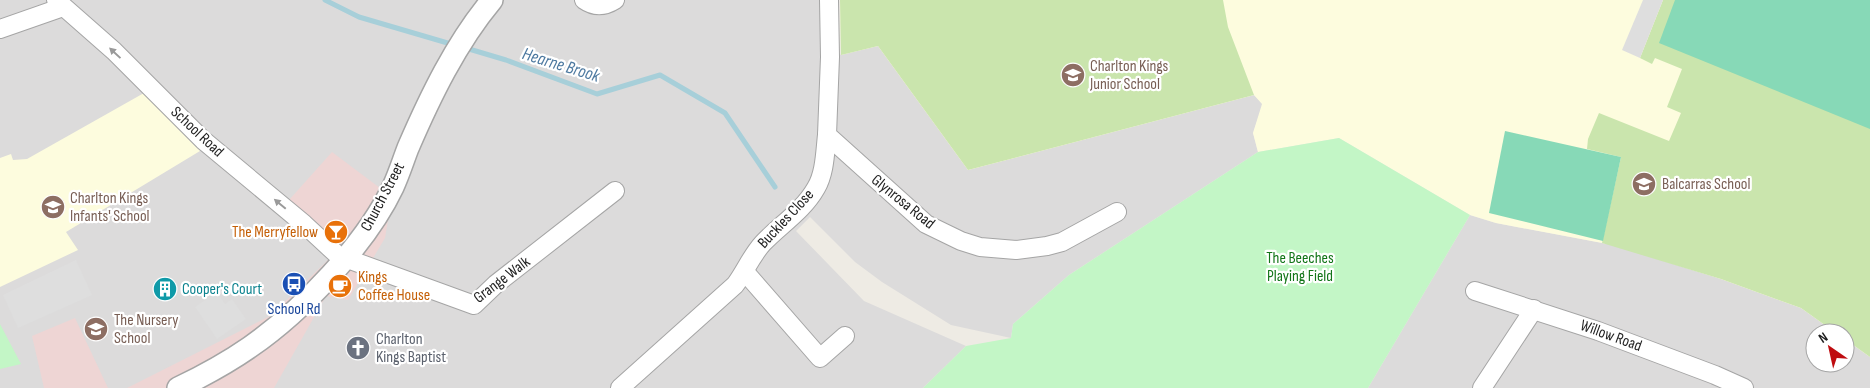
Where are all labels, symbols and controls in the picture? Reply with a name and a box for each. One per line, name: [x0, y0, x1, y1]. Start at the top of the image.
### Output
water label: Hearne Brook: [520, 43, 603, 87]
one-way arrow: [109, 47, 121, 59]
place label: Charlton Kings Junior School: [1089, 57, 1169, 94]
school or university icon: Charlton Kings Junior School: [1060, 62, 1086, 88]
street label: School Road: [167, 103, 227, 161]
street label: Church Street: [357, 159, 409, 235]
street label: Glynrosa Road: [867, 171, 939, 233]
school or university icon: Balcarras School: [1631, 171, 1657, 197]
place label: Balcarras School: [1662, 175, 1750, 194]
street label: Buckles Close: [754, 186, 818, 252]
place label: Charlton Kings Infants' School: [70, 189, 150, 226]
school or university icon: Charlton Kings Infants' School: [40, 194, 66, 220]
one-way arrow: [274, 199, 287, 210]
bar icon: The Merryfellow: [323, 219, 349, 245]
place label: The Merryfellow: [232, 223, 318, 242]
park label: The Beeches Playing Field: [1266, 249, 1334, 286]
street label: Grange Walk: [470, 253, 534, 307]
place label: Kings Coffee House: [358, 268, 430, 305]
bus stop icon: School Rd: [281, 271, 307, 297]
cafe icon: Kings Coffee House: [327, 273, 353, 299]
building icon: Cooper's Court: [152, 276, 178, 302]
place label: Cooper's Court: [182, 280, 262, 299]
place label: School Rd: [268, 300, 320, 319]
place label: The Nursery School: [114, 311, 178, 348]
school or university icon: The Nursery School: [83, 316, 109, 342]
street label: Willow Road: [1578, 316, 1644, 356]
north arrow: [1805, 323, 1855, 373]
text: N: [1815, 328, 1831, 347]
place label: Charlton Kings Baptist: [376, 330, 446, 367]
church icon: Charlton Kings Baptist: [345, 335, 371, 361]

